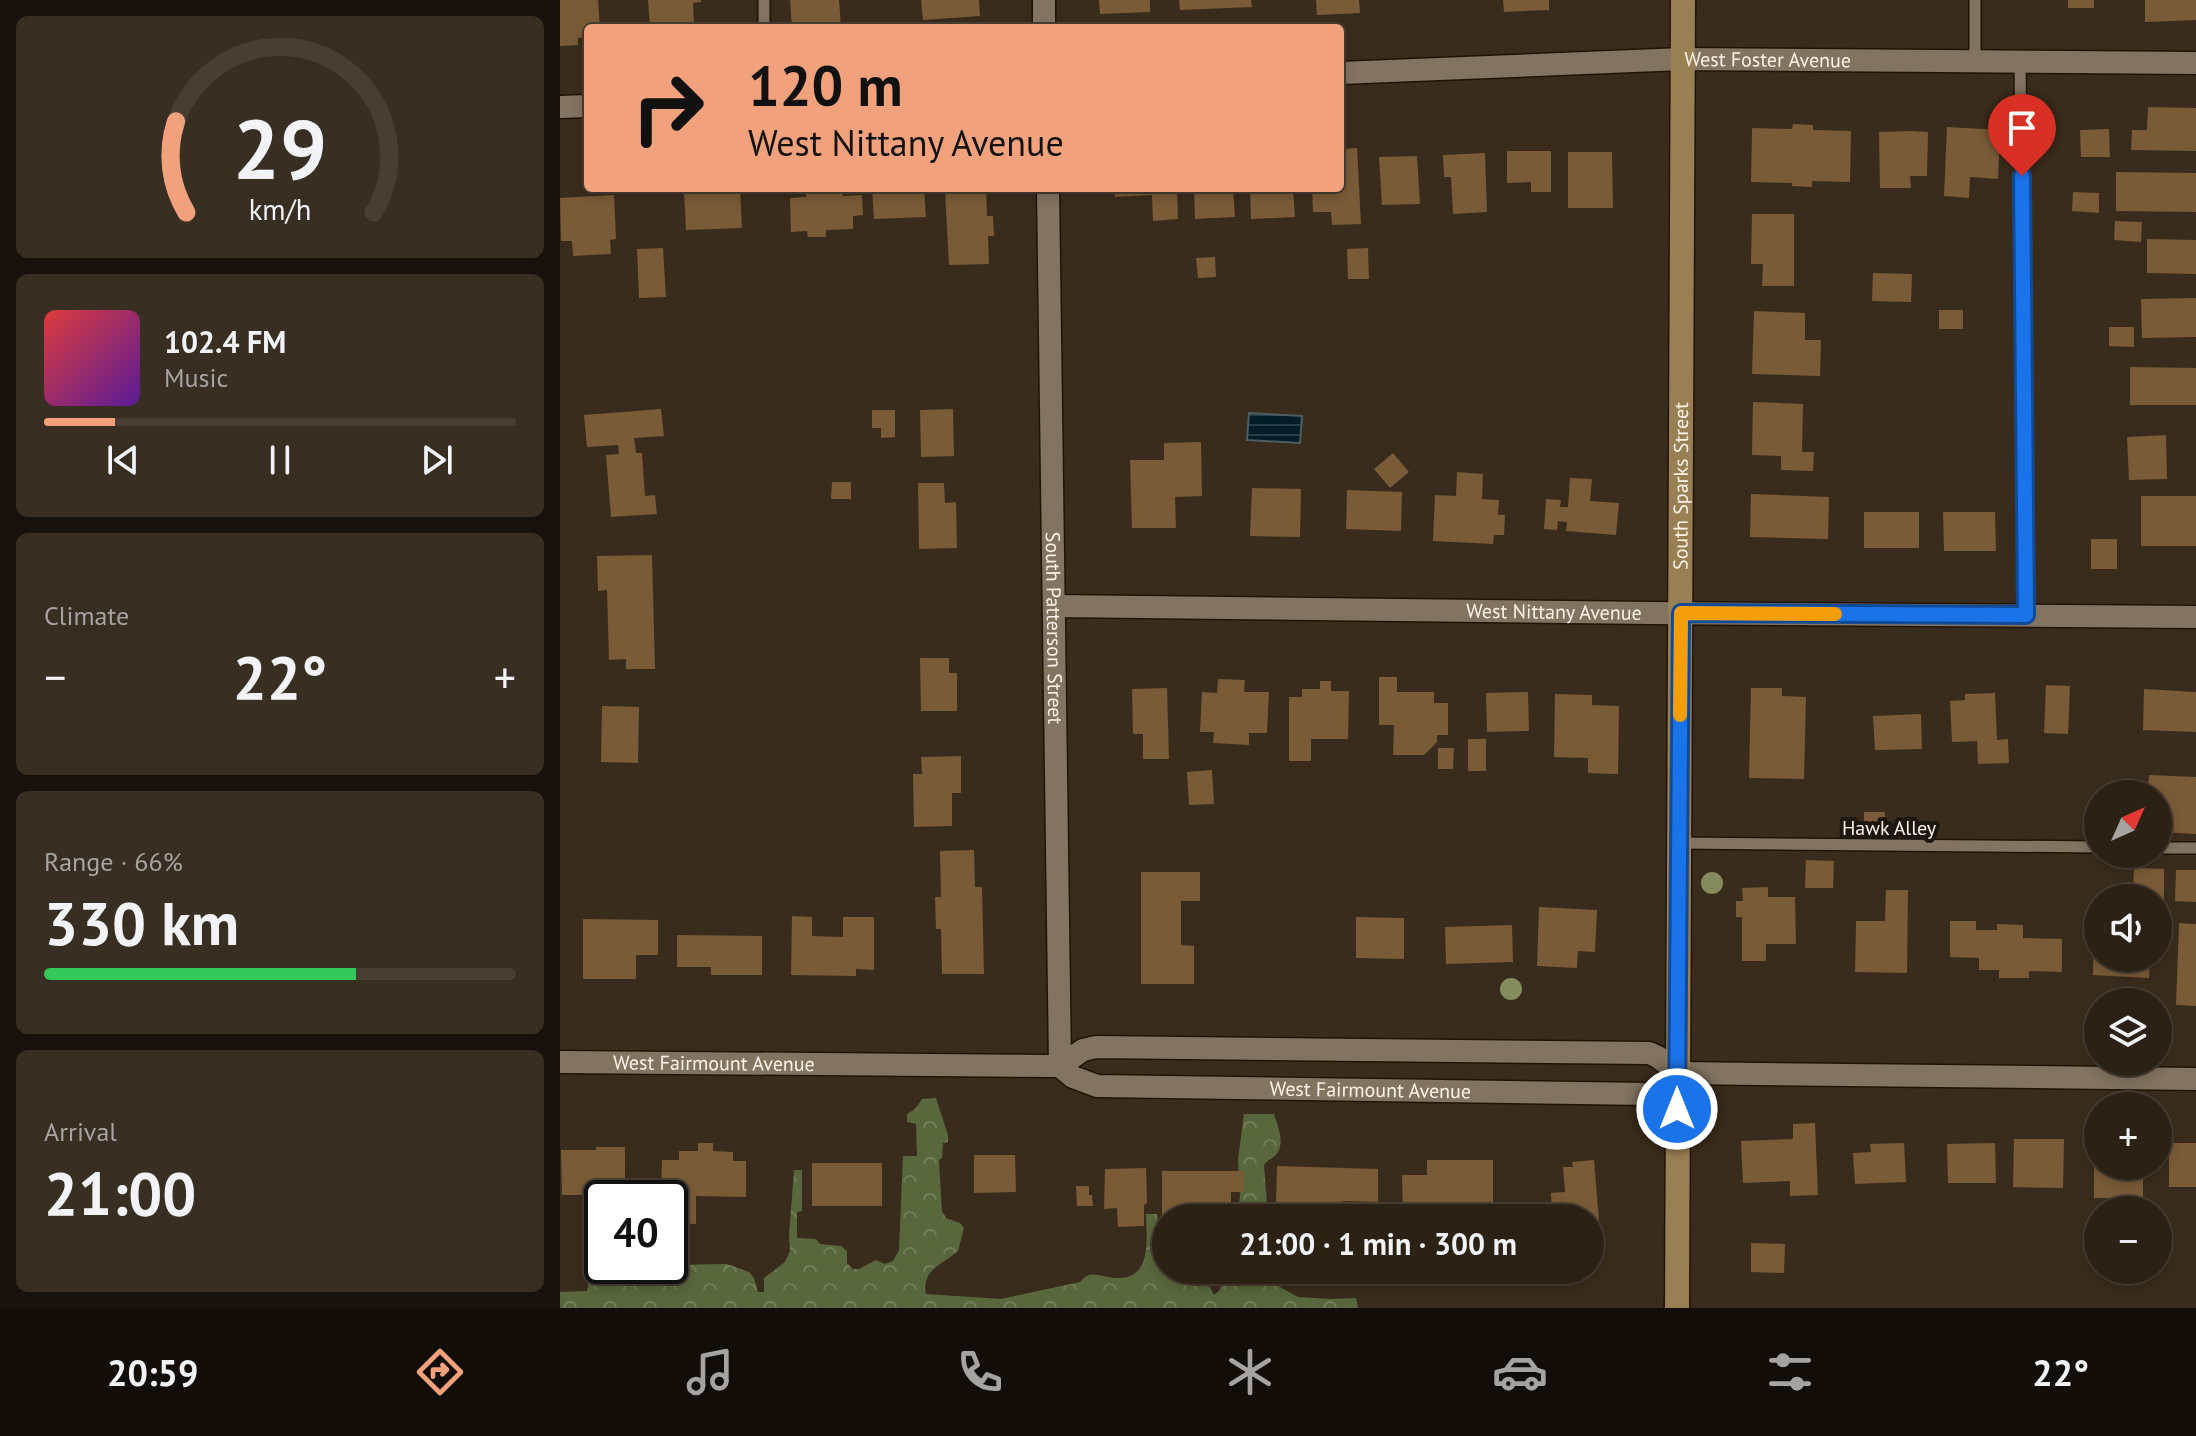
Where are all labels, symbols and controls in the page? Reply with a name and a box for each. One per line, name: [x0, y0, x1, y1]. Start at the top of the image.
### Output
street label: West Foster Avenue: [1684, 46, 1851, 73]
text: 120 m: [748, 49, 903, 121]
icon: right: [616, 56, 720, 160]
text: 29: [233, 94, 327, 202]
pin: [1988, 94, 2056, 176]
icon: arrive: [2000, 106, 2044, 150]
text: West Nittany Avenue: [748, 119, 1064, 166]
text: km/h: [249, 191, 311, 228]
text: 102.4 FM: [164, 322, 286, 361]
text: Music: [164, 361, 228, 394]
street label: South Sparks Street: [1667, 402, 1694, 570]
icon: previous: [101, 438, 145, 482]
icon: pause: [258, 438, 302, 482]
icon: next: [415, 438, 459, 482]
street label: South Patterson Street: [1040, 532, 1068, 725]
street label: West Nittany Avenue: [1466, 598, 1642, 626]
text: Climate: [44, 599, 129, 632]
text: 22°: [233, 638, 327, 716]
text: −: [44, 648, 66, 705]
text: +: [494, 648, 516, 705]
north arrow: [2084, 780, 2172, 868]
map controls: [2084, 780, 2172, 1284]
street label: Hawk Alley: [1842, 815, 1937, 841]
text: Range · 66%: [44, 845, 183, 878]
text: 330 km: [44, 884, 239, 962]
button: sound: [2084, 884, 2172, 972]
button: layers: [2084, 988, 2172, 1076]
street label: West Fairmount Avenue: [613, 1049, 815, 1077]
position arrow: [1635, 1067, 1719, 1151]
street label: West Fairmount Avenue: [1269, 1075, 1471, 1104]
button: +: [2084, 1092, 2172, 1180]
text: Arrival: [44, 1115, 117, 1148]
text: 21:00: [44, 1154, 196, 1232]
speed limit sign: 40: [584, 1180, 688, 1284]
button: −: [2084, 1196, 2172, 1284]
text: 21:00 · 1 min · 300 m: [1239, 1224, 1517, 1263]
icon: directions: [412, 1344, 468, 1400]
icon: music: [682, 1344, 738, 1400]
icon: phone: [952, 1344, 1008, 1400]
icon: climate: [1222, 1344, 1278, 1400]
icon: car: [1492, 1344, 1548, 1400]
icon: filters: [1762, 1344, 1818, 1400]
text: 20:59: [107, 1349, 198, 1396]
text: 22°: [2032, 1349, 2089, 1396]

